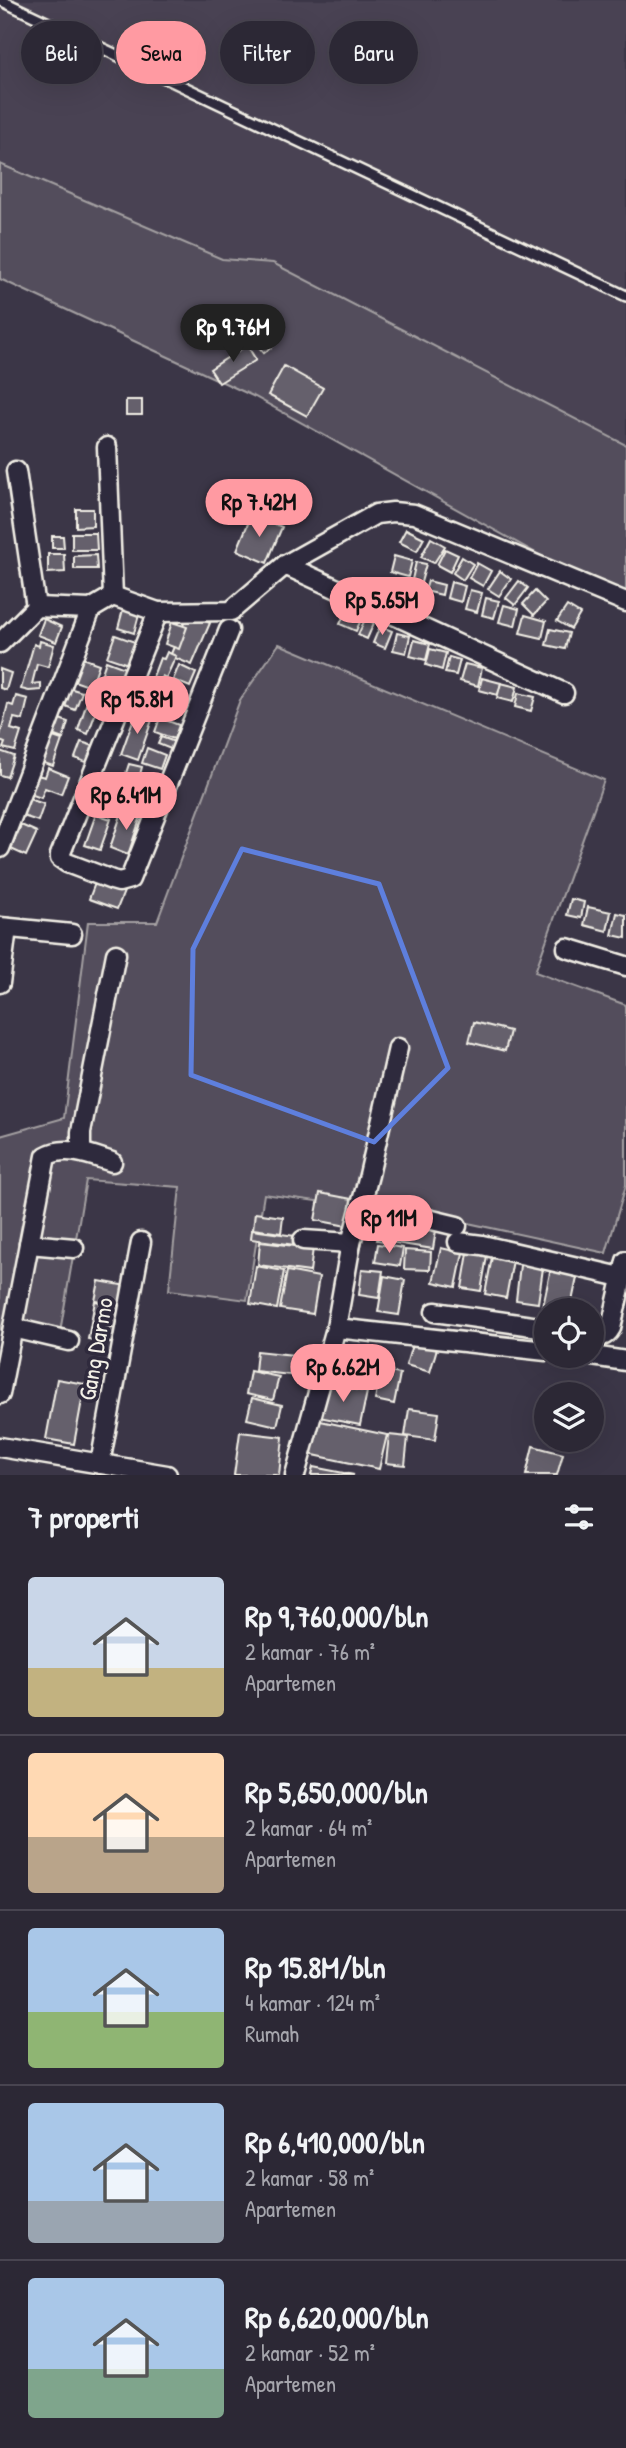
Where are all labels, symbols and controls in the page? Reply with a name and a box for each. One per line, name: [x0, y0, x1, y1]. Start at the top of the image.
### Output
chip: Beli: [21, 21, 102, 84]
chip: Sewa: [116, 21, 206, 84]
chip: Filter: [220, 21, 315, 84]
chip: Baru: [329, 21, 418, 84]
pin: Rp 9.76M: [161, 304, 305, 364]
text: Rp 9.76M: [196, 311, 270, 342]
pin: Rp 7.42M: [187, 480, 331, 539]
text: Rp 7.42M: [222, 486, 296, 517]
pin: Rp 5.65M: [310, 578, 454, 637]
text: Rp 5.65M: [346, 584, 418, 615]
pin: Rp 15.8M: [65, 676, 209, 736]
text: Rp 15.8M: [101, 683, 173, 714]
pin: Rp 6.41M: [54, 772, 198, 832]
text: Rp 6.41M: [91, 779, 161, 810]
pin: Rp 11M: [332, 1196, 446, 1255]
text: Rp 11M: [361, 1202, 417, 1233]
street label: Gang Darmo: [70, 1295, 120, 1403]
map controls: [534, 1298, 604, 1452]
button: locate: [534, 1298, 604, 1368]
pin: Rp 6.62M: [271, 1344, 415, 1404]
text: Rp 6.62M: [306, 1351, 380, 1382]
button: layers: [534, 1382, 604, 1452]
text: 7 properti: [28, 1497, 140, 1537]
icon: filters: [560, 1498, 598, 1536]
text: Rp 9,760,000/bln: [245, 1596, 429, 1636]
icon: home: [84, 1605, 168, 1689]
text: 2 kamar · 76 m²: [245, 1636, 375, 1667]
text: Apartemen: [245, 1667, 336, 1698]
text: Rp 5,650,000/bln: [245, 1772, 428, 1812]
icon: home: [84, 1781, 168, 1865]
text: 2 kamar · 64 m²: [245, 1812, 372, 1843]
text: Apartemen: [245, 1843, 336, 1874]
text: Rp 15.8M/bln: [245, 1947, 386, 1987]
icon: home: [84, 1956, 168, 2040]
text: 4 kamar · 124 m²: [245, 1987, 380, 2018]
text: Rumah: [245, 2018, 299, 2049]
text: Rp 6,410,000/bln: [245, 2122, 425, 2162]
icon: home: [84, 2131, 168, 2215]
text: 2 kamar · 58 m²: [245, 2162, 374, 2193]
text: Apartemen: [245, 2193, 336, 2224]
text: Rp 6,620,000/bln: [245, 2297, 429, 2337]
icon: home: [84, 2306, 168, 2390]
text: 2 kamar · 52 m²: [245, 2337, 375, 2368]
text: Apartemen: [245, 2368, 336, 2399]

